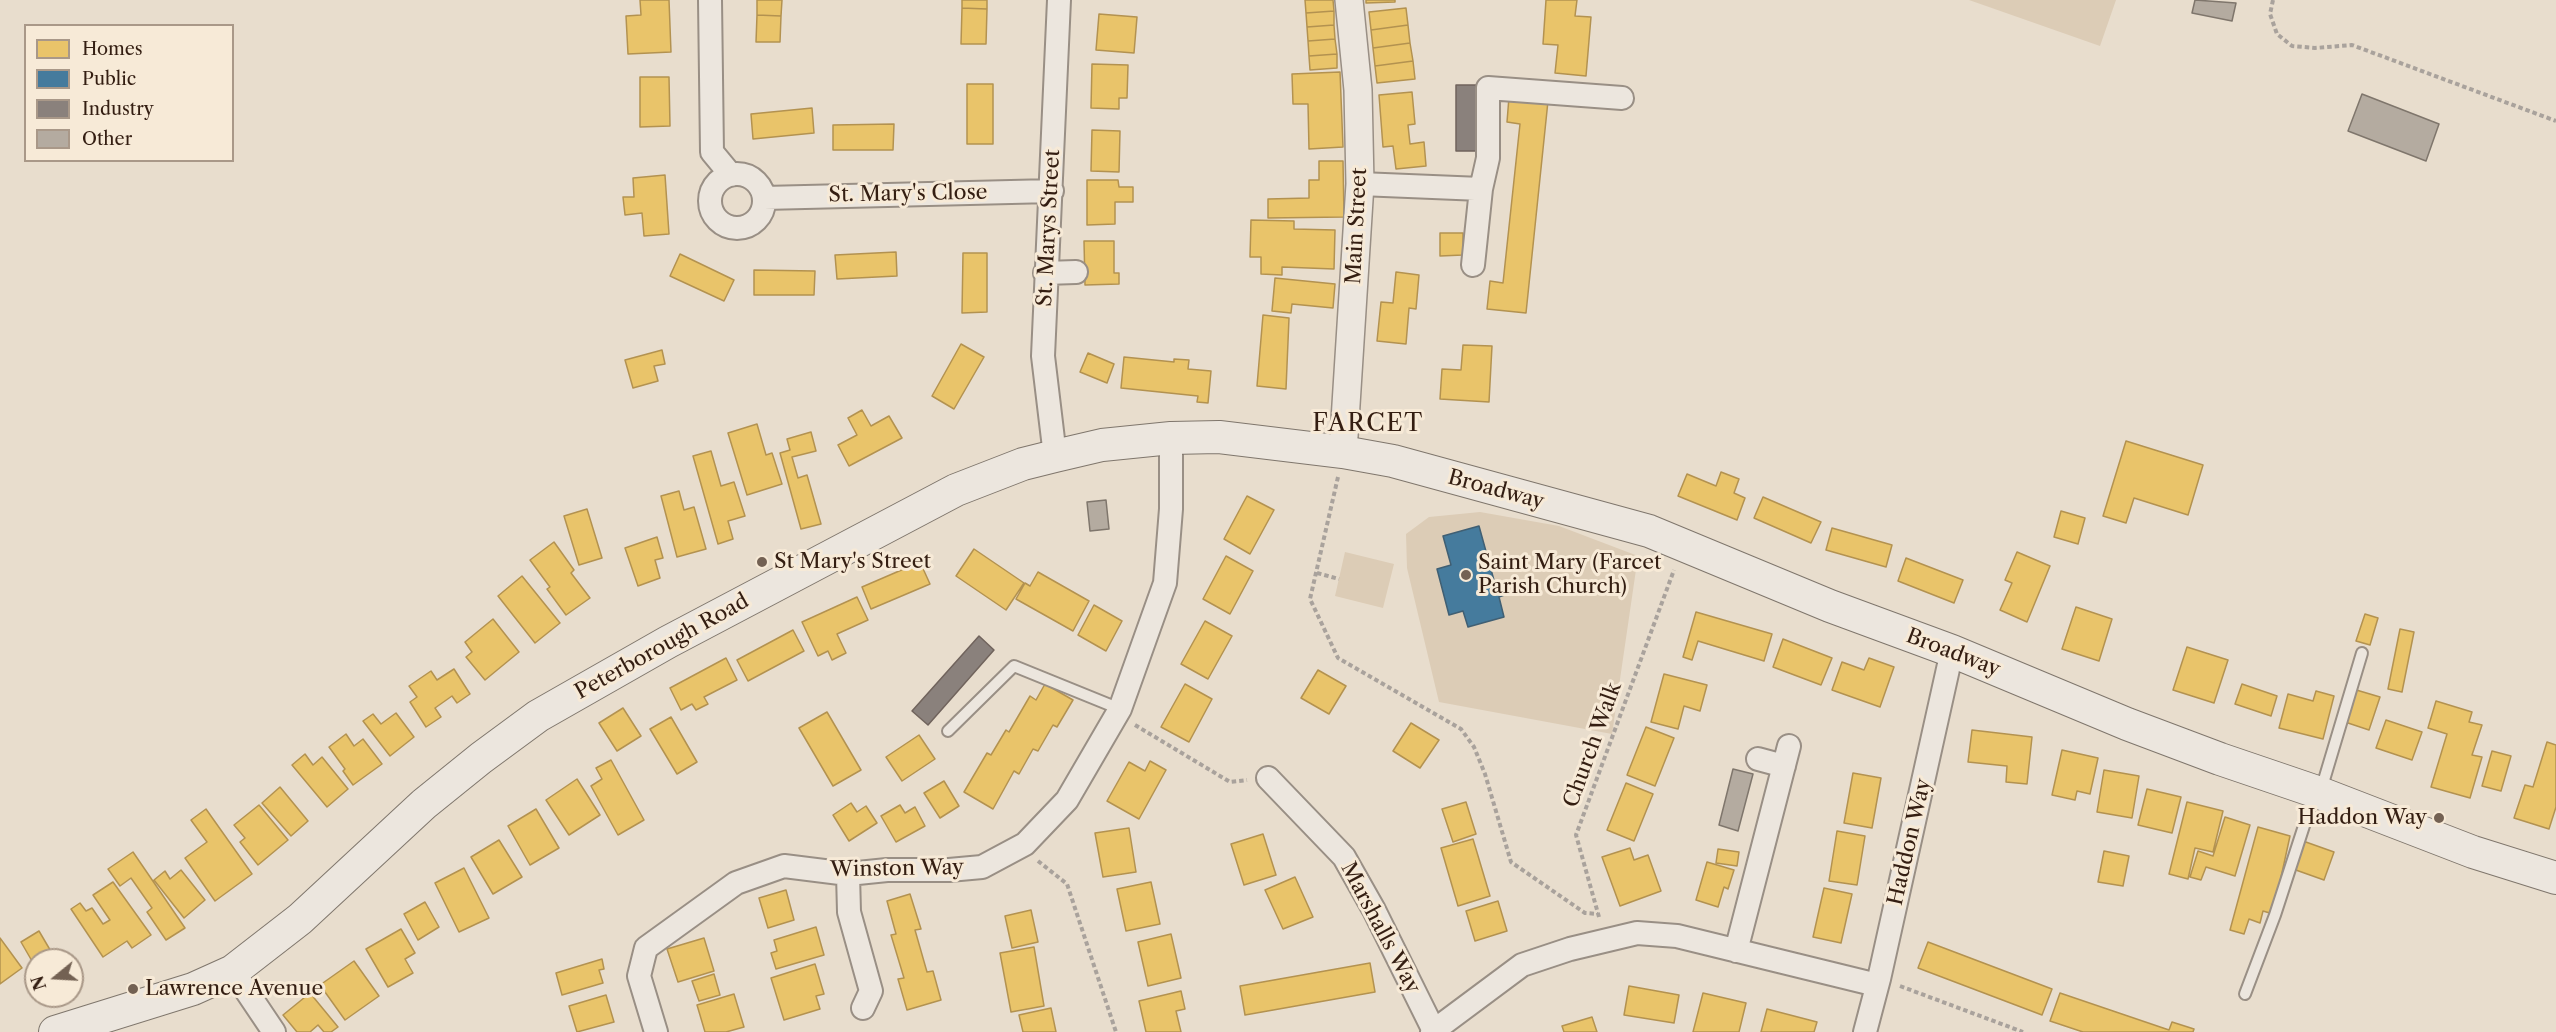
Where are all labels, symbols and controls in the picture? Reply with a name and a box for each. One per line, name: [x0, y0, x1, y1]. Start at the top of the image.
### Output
legend: [24, 24, 234, 162]
text: Homes: [82, 38, 143, 60]
text: Public: [82, 68, 136, 90]
text: Industry: [82, 98, 154, 120]
text: Other: [82, 128, 132, 150]
street label: St. Marys Street: [1032, 149, 1066, 307]
street label: Main Street: [1341, 167, 1373, 285]
street label: St. Mary's Close: [828, 180, 988, 208]
district label: FARCET: [1312, 410, 1424, 438]
street label: Broadway: [1445, 465, 1547, 515]
place label: St Mary's Street: [774, 549, 931, 575]
place label: Saint Mary (Farcet Parish Church): [1478, 550, 1661, 600]
marker: St Mary's Street: [755, 555, 769, 569]
marker: Saint Mary (Farcet Parish Church): [1459, 568, 1473, 582]
street label: Peterborough Road: [571, 589, 753, 705]
street label: Broadway: [1902, 624, 2004, 682]
street label: Church Walk: [1559, 679, 1627, 811]
street label: Haddon Way: [1883, 776, 1937, 908]
place label: Haddon Way: [2298, 805, 2427, 831]
marker: Haddon Way: [2432, 811, 2446, 825]
street label: Winston Way: [830, 855, 964, 883]
street label: Marshalls Way: [1335, 858, 1425, 998]
north arrow: [24, 948, 84, 1008]
text: N: [27, 973, 50, 993]
place label: Lawrence Avenue: [145, 976, 323, 1002]
marker: Lawrence Avenue: [126, 982, 140, 996]

